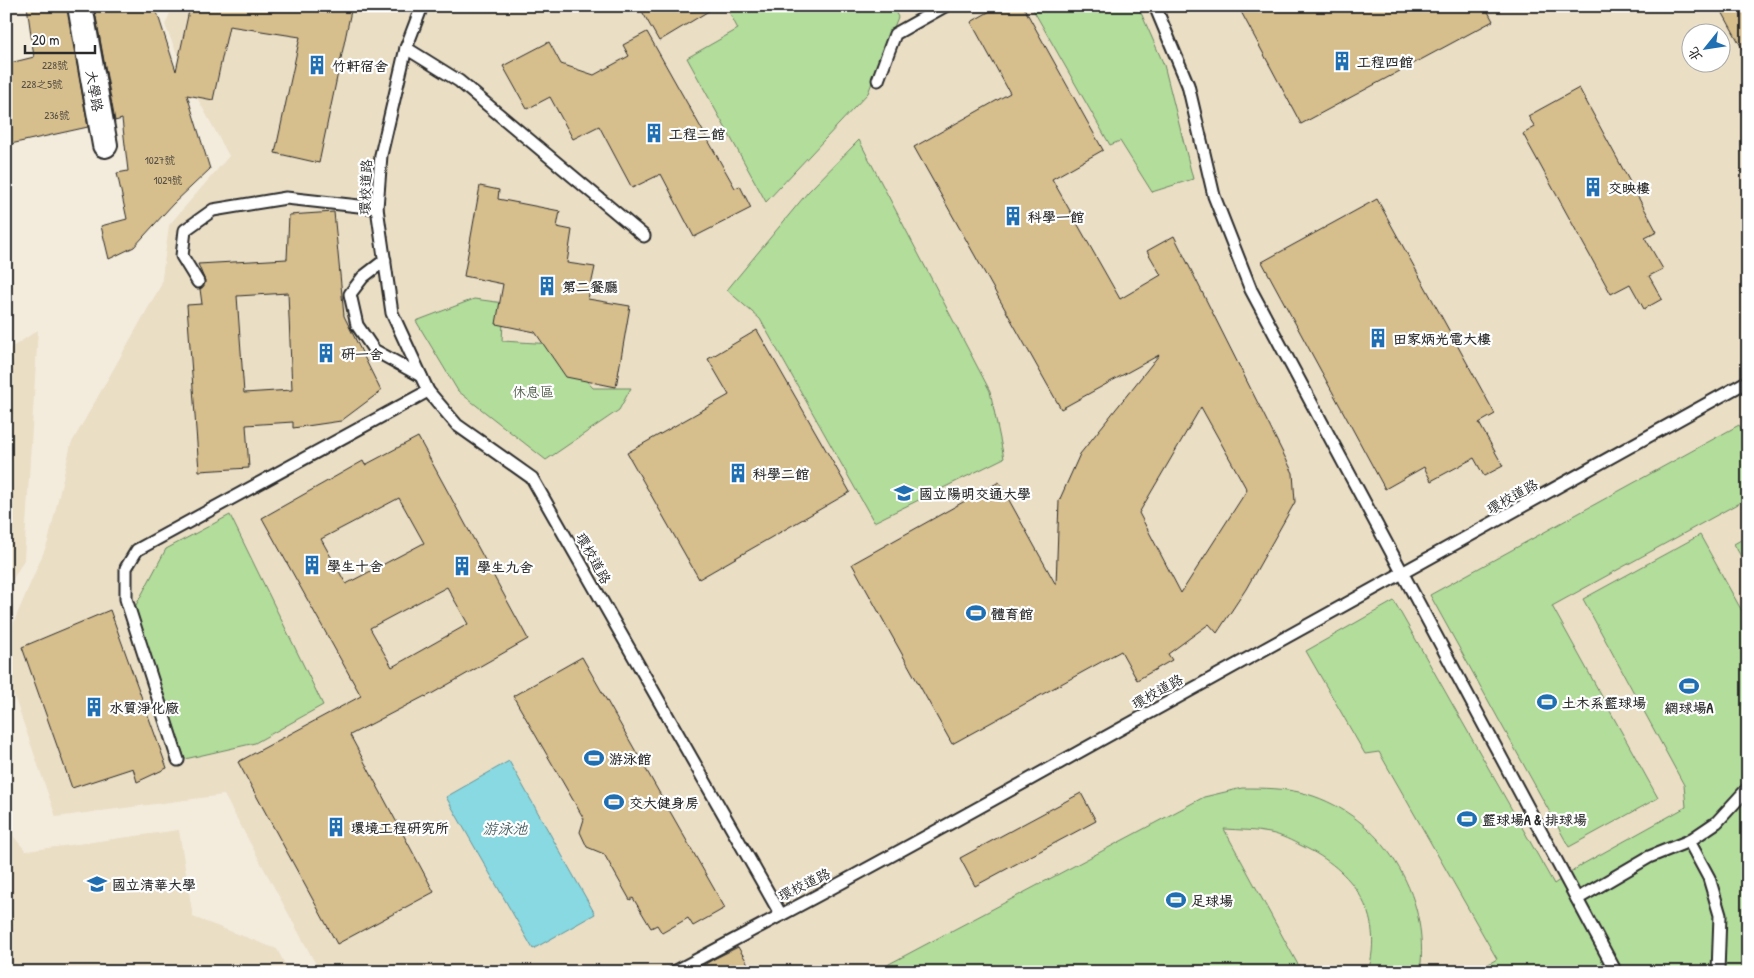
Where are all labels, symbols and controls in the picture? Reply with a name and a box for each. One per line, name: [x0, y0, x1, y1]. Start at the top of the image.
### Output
scale bar: [25, 22, 95, 54]
north arrow: [1682, 22, 1732, 72]
text: 20 m: [32, 29, 59, 50]
text: 北: [1683, 44, 1706, 66]
building icon: 工程四館: [1331, 50, 1353, 72]
place label: 工程四館: [1357, 52, 1413, 71]
building icon: 竹軒宿舍: [306, 54, 328, 76]
place label: 竹軒宿舍: [332, 56, 388, 75]
house number: 228號: [42, 58, 68, 72]
street label: 大學路: [82, 69, 108, 113]
house number: 228之5號: [21, 77, 63, 91]
house number: 236號: [44, 108, 70, 122]
building icon: 工程二館: [643, 122, 665, 144]
place label: 工程二館: [669, 124, 725, 143]
house number: 1027號: [145, 153, 175, 167]
street label: 環校道路: [355, 159, 375, 215]
house number: 1029號: [153, 173, 183, 187]
building icon: 交映樓: [1582, 176, 1604, 198]
place label: 交映樓: [1608, 178, 1650, 197]
building icon: 科學一館: [1002, 205, 1024, 227]
place label: 科學一館: [1028, 207, 1084, 226]
building icon: 第二餐廳: [536, 275, 558, 297]
place label: 第二餐廳: [562, 277, 618, 296]
building icon: 田家炳光電大樓: [1367, 327, 1389, 349]
place label: 田家炳光電大樓: [1393, 329, 1491, 348]
building icon: 研一舍: [315, 342, 337, 364]
place label: 研一舍: [341, 344, 383, 363]
park label: 休息區: [512, 382, 554, 401]
building icon: 科學二館: [727, 462, 749, 484]
place label: 科學二館: [753, 464, 809, 483]
street label: 環校道路: [1483, 474, 1541, 518]
school or university icon: 國立陽明交通大學: [893, 482, 915, 504]
place label: 國立陽明交通大學: [919, 484, 1031, 503]
street label: 環校道路: [572, 529, 616, 587]
building icon: 學生十舍: [301, 554, 323, 576]
building icon: 學生九舍: [451, 555, 473, 577]
place label: 學生十舍: [327, 556, 383, 575]
place label: 學生九舍: [477, 557, 533, 576]
sports icon: 體育館: [965, 602, 987, 624]
place label: 體育館: [991, 604, 1033, 623]
street label: 環校道路: [1128, 669, 1186, 713]
sports icon: 網球場A: [1678, 675, 1700, 697]
sports icon: 土木系籃球場: [1536, 691, 1558, 713]
place label: 土木系籃球場: [1562, 693, 1646, 712]
building icon: 水質淨化廠: [83, 696, 105, 718]
place label: 水質淨化廠: [109, 698, 179, 717]
place label: 網球場A: [1665, 698, 1714, 717]
sports icon: 游泳館: [583, 747, 605, 769]
place label: 游泳館: [609, 749, 651, 768]
sports icon: 交大健身房: [603, 791, 625, 813]
place label: 交大健身房: [629, 793, 699, 812]
sports icon: 籃球場A & 排球場: [1456, 808, 1478, 830]
place label: 籃球場A & 排球場: [1482, 810, 1587, 829]
building icon: 環境工程研究所: [325, 816, 347, 838]
place label: 環境工程研究所: [351, 818, 449, 837]
water label: 游泳池: [482, 818, 528, 839]
street label: 環校道路: [775, 863, 833, 905]
school or university icon: 國立清華大學: [86, 873, 108, 895]
place label: 國立清華大學: [112, 875, 196, 894]
sports icon: 足球場: [1165, 889, 1187, 911]
place label: 足球場: [1191, 891, 1233, 910]

